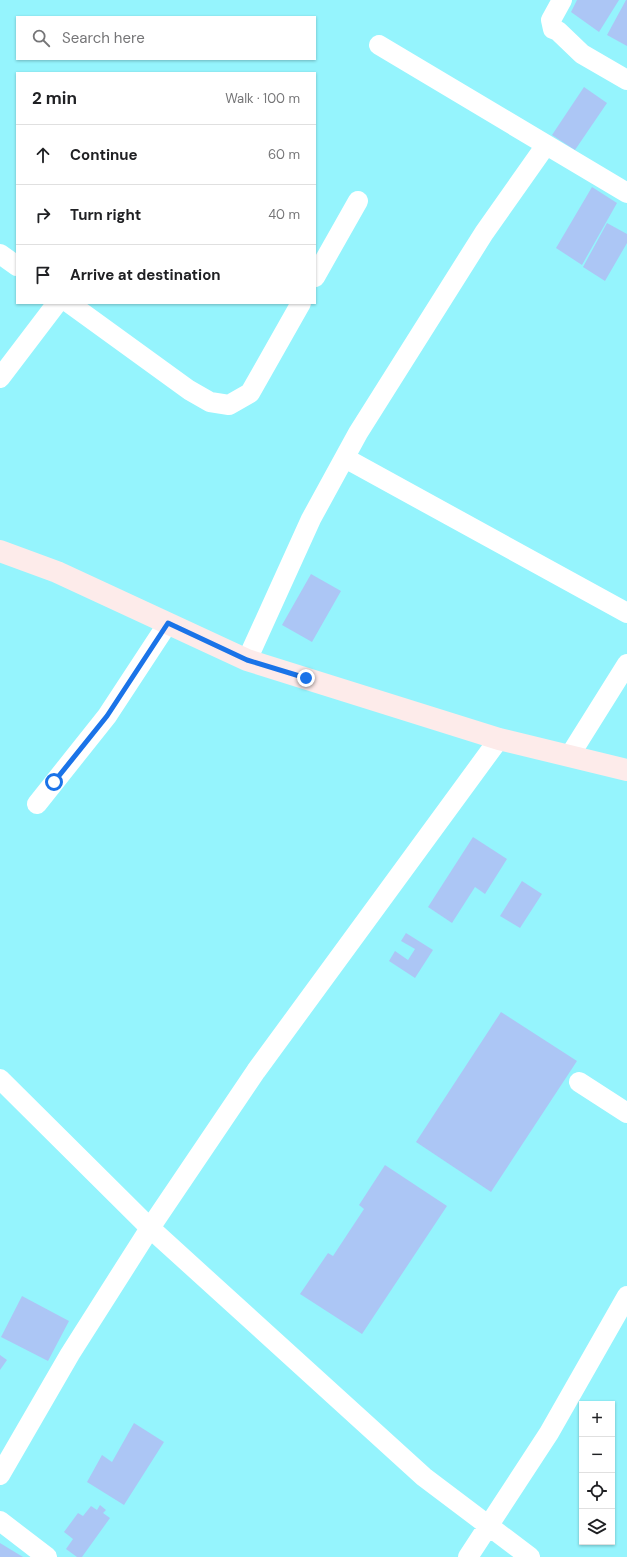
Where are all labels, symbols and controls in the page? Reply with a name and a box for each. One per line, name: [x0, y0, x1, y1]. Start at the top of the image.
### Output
search box: [16, 16, 316, 60]
icon: search: [30, 27, 52, 49]
text: Search here: [62, 28, 145, 48]
text: 2 min: [32, 87, 77, 109]
text: Walk · 100 m: [225, 90, 300, 107]
icon: ahead: [32, 144, 54, 166]
text: Continue: [70, 145, 138, 165]
text: 60 m: [268, 146, 300, 163]
icon: right: [32, 204, 54, 226]
text: Turn right: [70, 205, 141, 225]
text: 40 m: [268, 206, 300, 223]
icon: arrive: [32, 264, 54, 286]
text: Arrive at destination: [70, 265, 221, 285]
route end: [297, 669, 315, 687]
route start: [45, 773, 63, 791]
map controls: [579, 1401, 615, 1545]
button: +: [579, 1401, 615, 1437]
button: −: [579, 1437, 615, 1473]
button: locate: [579, 1473, 615, 1509]
button: layers: [579, 1509, 615, 1545]

